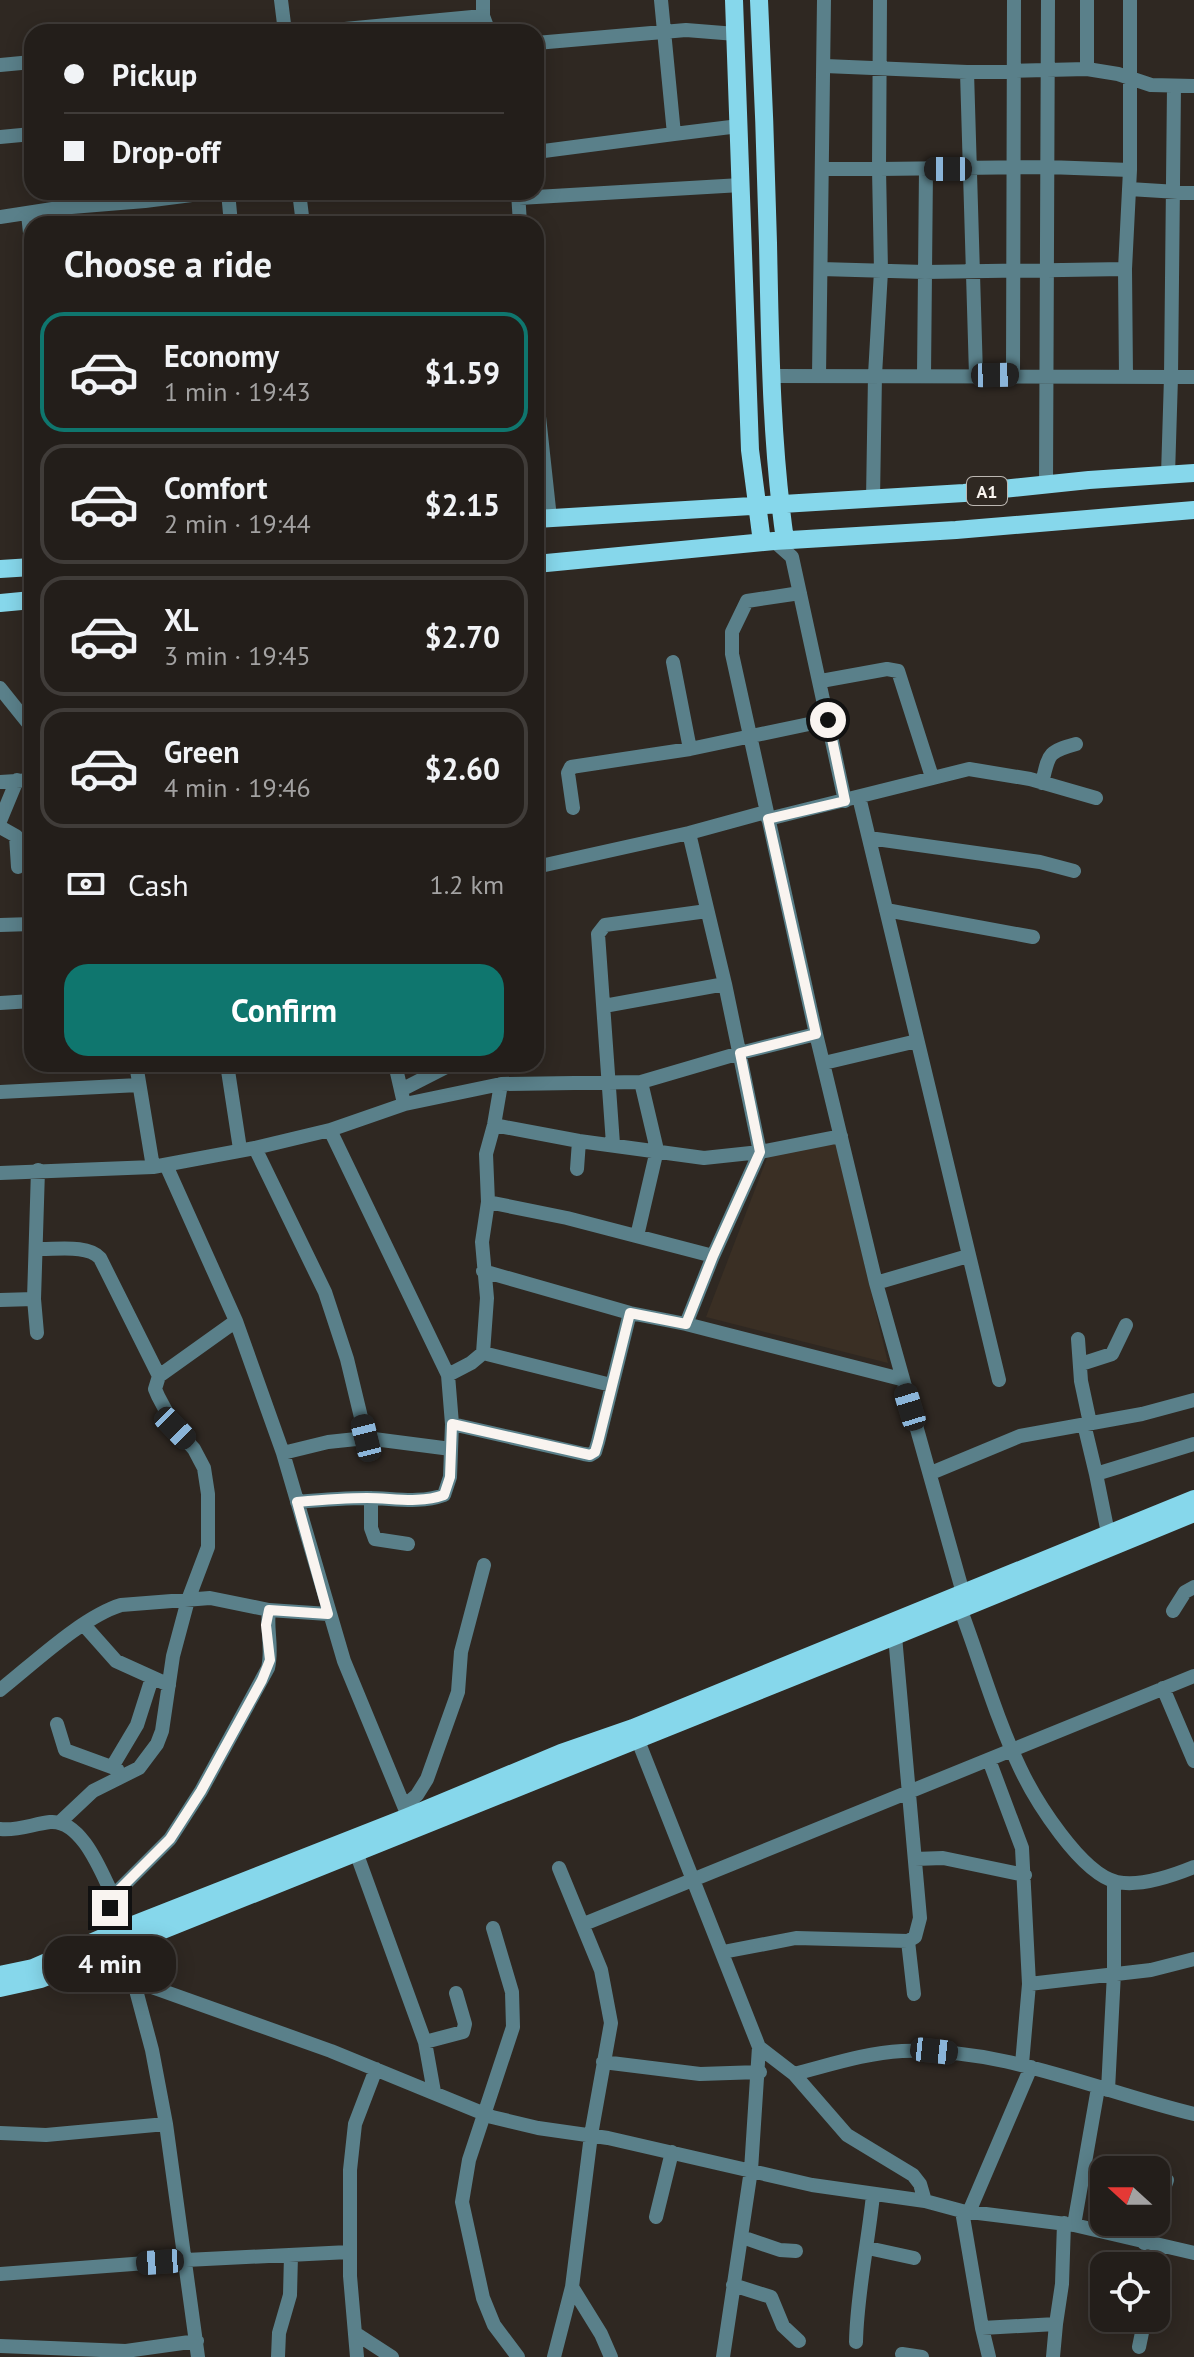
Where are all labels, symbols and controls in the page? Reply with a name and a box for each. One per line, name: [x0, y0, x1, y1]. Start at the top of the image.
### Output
text: Pickup: [112, 55, 197, 94]
text: Drop-off: [112, 132, 220, 171]
car: [924, 157, 972, 181]
text: Choose a ride: [64, 240, 272, 287]
icon: car: [68, 336, 140, 408]
text: Economy: [164, 336, 279, 375]
text: $1.59: [425, 353, 500, 392]
car: [971, 363, 1019, 387]
text: 1 min · 19:43: [164, 375, 311, 408]
icon: car: [68, 468, 140, 540]
text: Comfort: [164, 468, 267, 507]
road number: A1: [967, 477, 1007, 505]
text: $2.15: [425, 485, 500, 524]
text: 2 min · 19:44: [164, 507, 311, 540]
icon: car: [68, 600, 140, 672]
text: XL: [164, 600, 198, 639]
text: $2.70: [425, 617, 500, 656]
text: 3 min · 19:45: [164, 639, 311, 672]
route start: [810, 702, 846, 738]
icon: car: [68, 732, 140, 804]
text: Green: [164, 732, 239, 771]
text: $2.60: [425, 749, 500, 788]
text: 4 min · 19:46: [164, 771, 311, 804]
icon: cash: [64, 862, 108, 906]
text: Cash: [128, 865, 189, 904]
text: 1.2 km: [430, 868, 504, 901]
button: Confirm: [64, 964, 504, 1056]
car: [892, 1381, 928, 1433]
car: [150, 1402, 200, 1454]
car: [349, 1412, 383, 1464]
route end: [92, 1890, 128, 1926]
callout: 4 min: [44, 1936, 176, 1992]
text: 4 min: [78, 1947, 142, 1980]
car: [909, 2037, 959, 2065]
north arrow: [1090, 2156, 1170, 2236]
map controls: [1090, 2156, 1170, 2332]
car: [135, 2248, 185, 2276]
button: locate: [1090, 2252, 1170, 2332]

